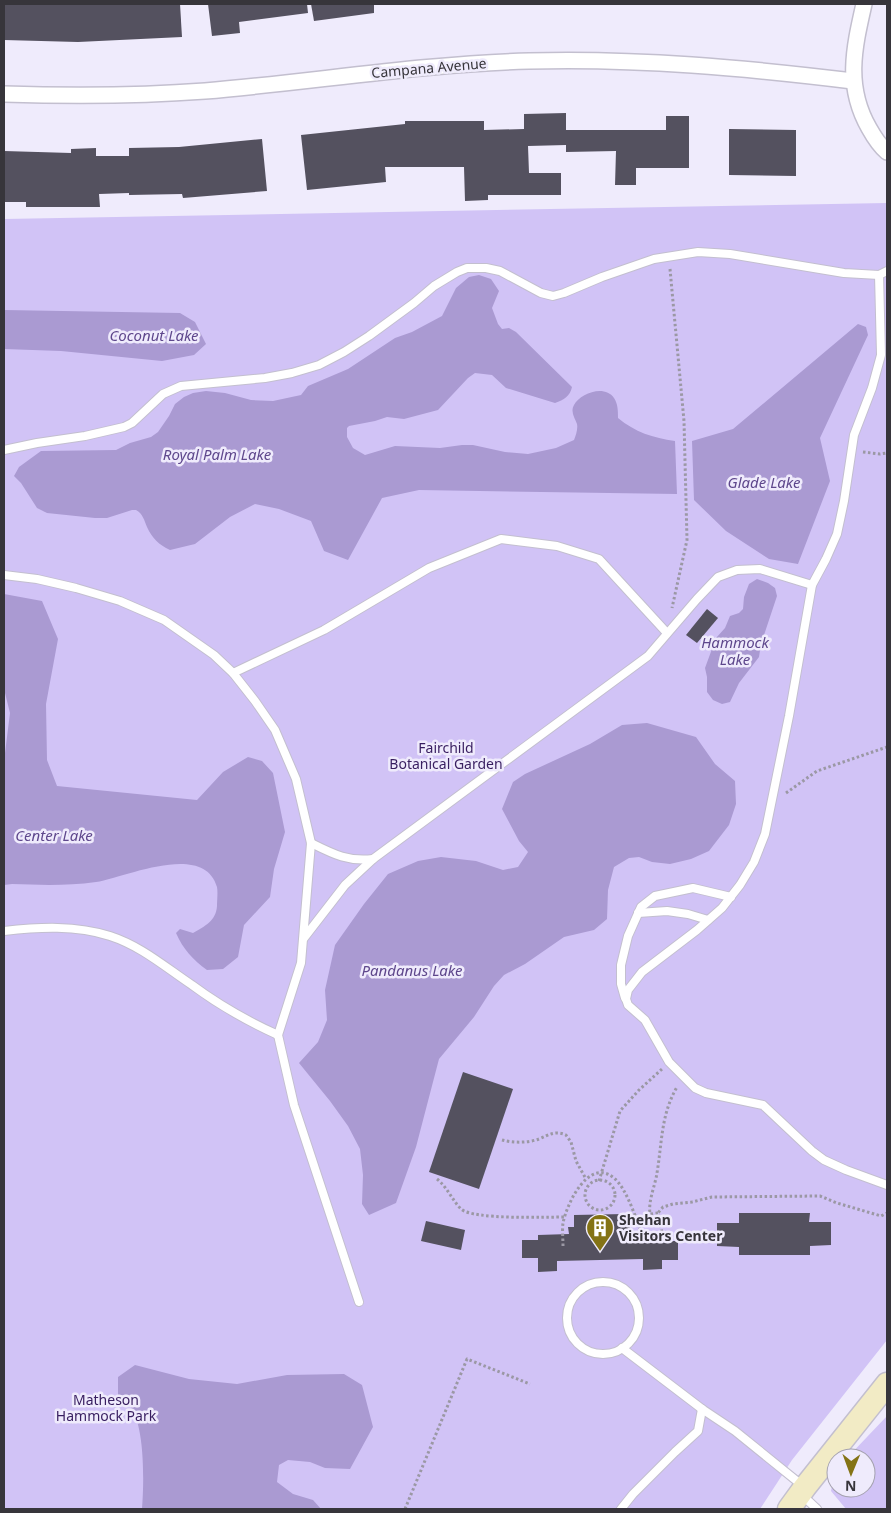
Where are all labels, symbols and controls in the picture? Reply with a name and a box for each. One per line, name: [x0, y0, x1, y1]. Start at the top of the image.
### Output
street label: Campana Avenue: [371, 53, 487, 82]
water label: Coconut Lake: [109, 325, 199, 345]
water label: Royal Palm Lake: [163, 444, 272, 464]
water label: Glade Lake: [728, 472, 801, 492]
water label: Hammock Lake: [701, 632, 769, 669]
park label: Fairchild Botanical Garden: [389, 738, 503, 773]
water label: Center Lake: [15, 825, 93, 845]
water label: Pandanus Lake: [362, 960, 463, 980]
place label: Shehan Visitors Center: [619, 1210, 723, 1245]
building icon: Shehan Visitors Center: [585, 1213, 615, 1252]
park label: Matheson Hammock Park: [56, 1390, 157, 1425]
north arrow: [826, 1448, 876, 1498]
text: N: [845, 1477, 857, 1496]

